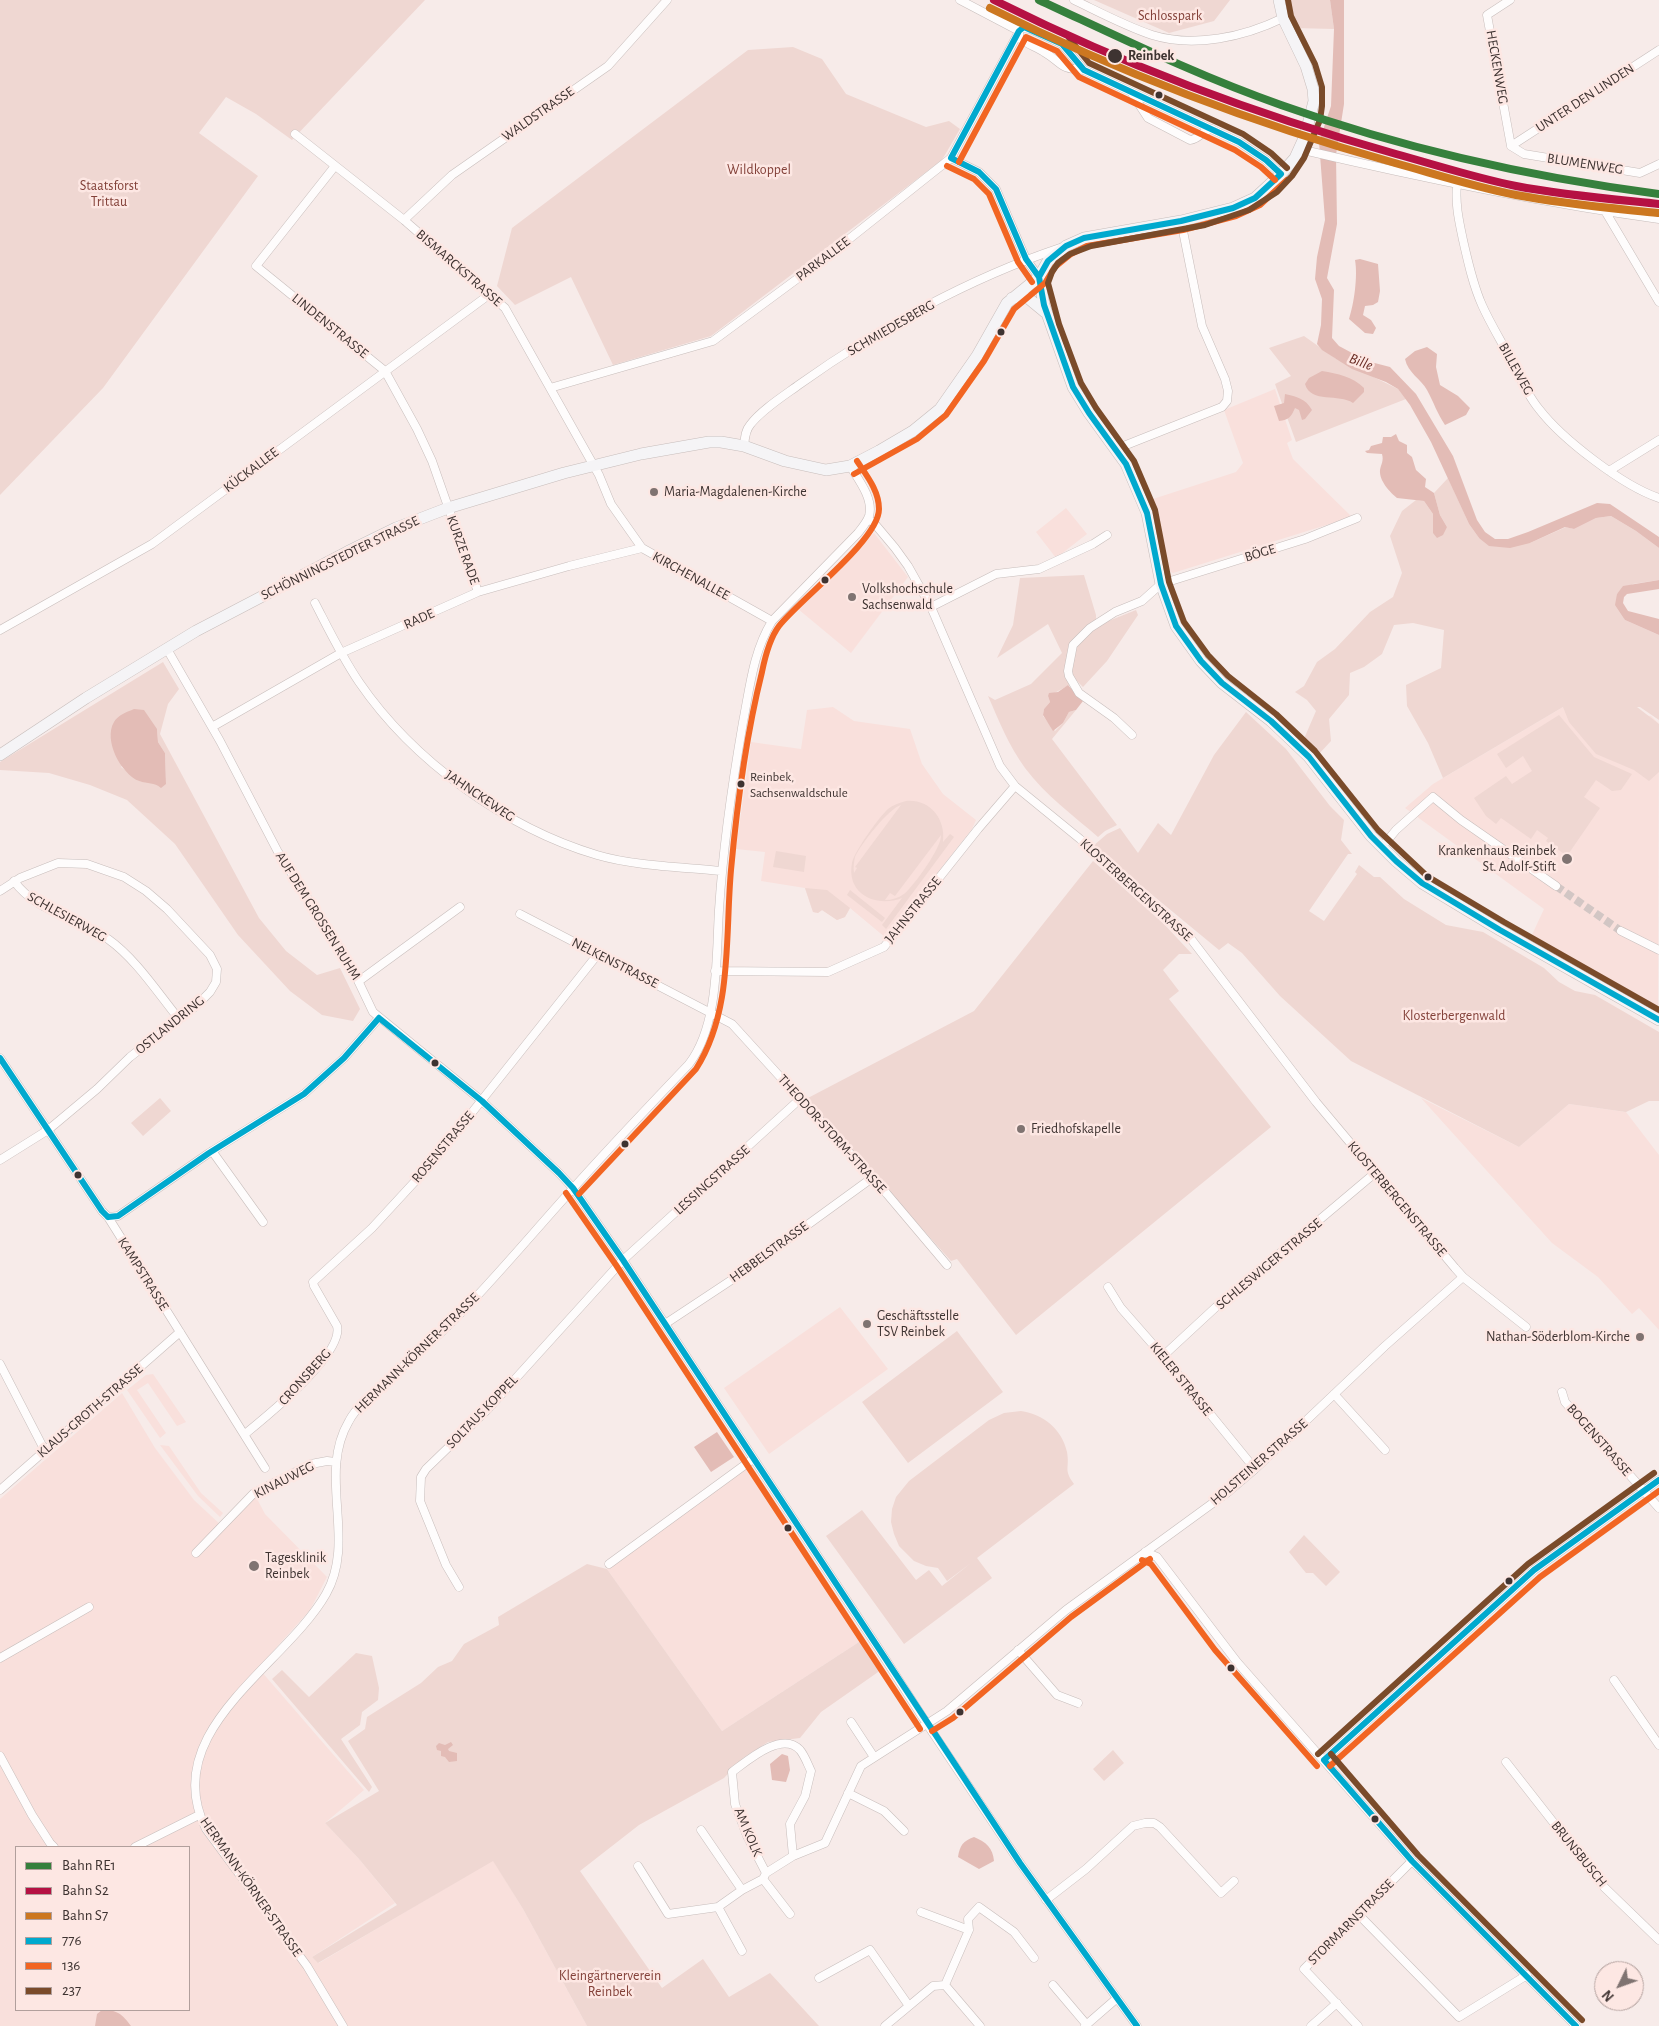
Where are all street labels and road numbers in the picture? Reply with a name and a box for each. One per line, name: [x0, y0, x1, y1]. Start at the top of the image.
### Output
street label: HECKENWEG: [1482, 29, 1512, 105]
street label: UNTER DEN LINDEN: [1533, 60, 1637, 136]
street label: WALDSTRASSE: [499, 83, 577, 145]
street label: BLUMENWEG: [1546, 150, 1624, 178]
street label: BISMARCKSTRASSE: [412, 226, 506, 310]
street label: PARKALLEE: [793, 233, 853, 285]
street label: LINDENSTRASSE: [288, 290, 372, 362]
street label: SCHMIEDESBERG: [844, 296, 938, 360]
street label: BILLEWEG: [1495, 340, 1537, 398]
street label: KÜCKALLEE: [220, 444, 282, 496]
street label: SCHÖNNINGSTEDTER STRASSE: [258, 512, 422, 604]
street label: KURZE RADE: [443, 513, 483, 587]
street label: BÖGE: [1242, 540, 1278, 566]
street label: KIRCHENALLEE: [650, 548, 732, 604]
street label: RADE: [401, 605, 437, 633]
street label: JAHNCKEWEG: [442, 767, 518, 825]
street label: KLOSTERBERGENSTRASSE: [1076, 835, 1196, 945]
street label: AUF DEM GROSSEN RUHM: [272, 849, 364, 983]
street label: JAHNSTRASSE: [881, 873, 945, 947]
street label: SCHLESIERWEG: [24, 888, 110, 946]
street label: NELKENSTRASSE: [569, 934, 661, 992]
street label: OSTLANDRING: [132, 992, 208, 1058]
street label: THEODOR-STORM-STRASSE: [774, 1071, 890, 1197]
street label: ROSENSTRASSE: [408, 1108, 478, 1186]
street label: KLOSTERBERGENSTRASSE: [1344, 1138, 1450, 1260]
street label: LESSINGSTRASSE: [671, 1142, 753, 1218]
street label: SCHLESWIGER STRASSE: [1213, 1215, 1325, 1313]
street label: HEBBELSTRASSE: [726, 1218, 812, 1286]
street label: KAMPSTRASSE: [114, 1234, 172, 1314]
street label: HERMANN-KÖRNER-STRASSE: [351, 1289, 483, 1417]
street label: KIELER STRASSE: [1146, 1339, 1216, 1419]
street label: CRONSBERG: [275, 1345, 335, 1409]
street label: KLAUS-GROTH-STRASSE: [34, 1360, 146, 1462]
street label: SOLTAUS KOPPEL: [443, 1372, 521, 1452]
street label: BOGENSTRASSE: [1563, 1400, 1635, 1480]
street label: HOLSTEINER STRASSE: [1207, 1415, 1311, 1509]
street label: KINAUWEG: [251, 1458, 317, 1502]
street label: AM KOLK: [730, 1805, 766, 1859]
street label: HERMANN-KÖRNER-STRASSE: [196, 1814, 306, 1960]
street label: BRUNSBUSCH: [1547, 1818, 1611, 1890]
street label: STORMARNSTRASSE: [1304, 1875, 1398, 1969]

